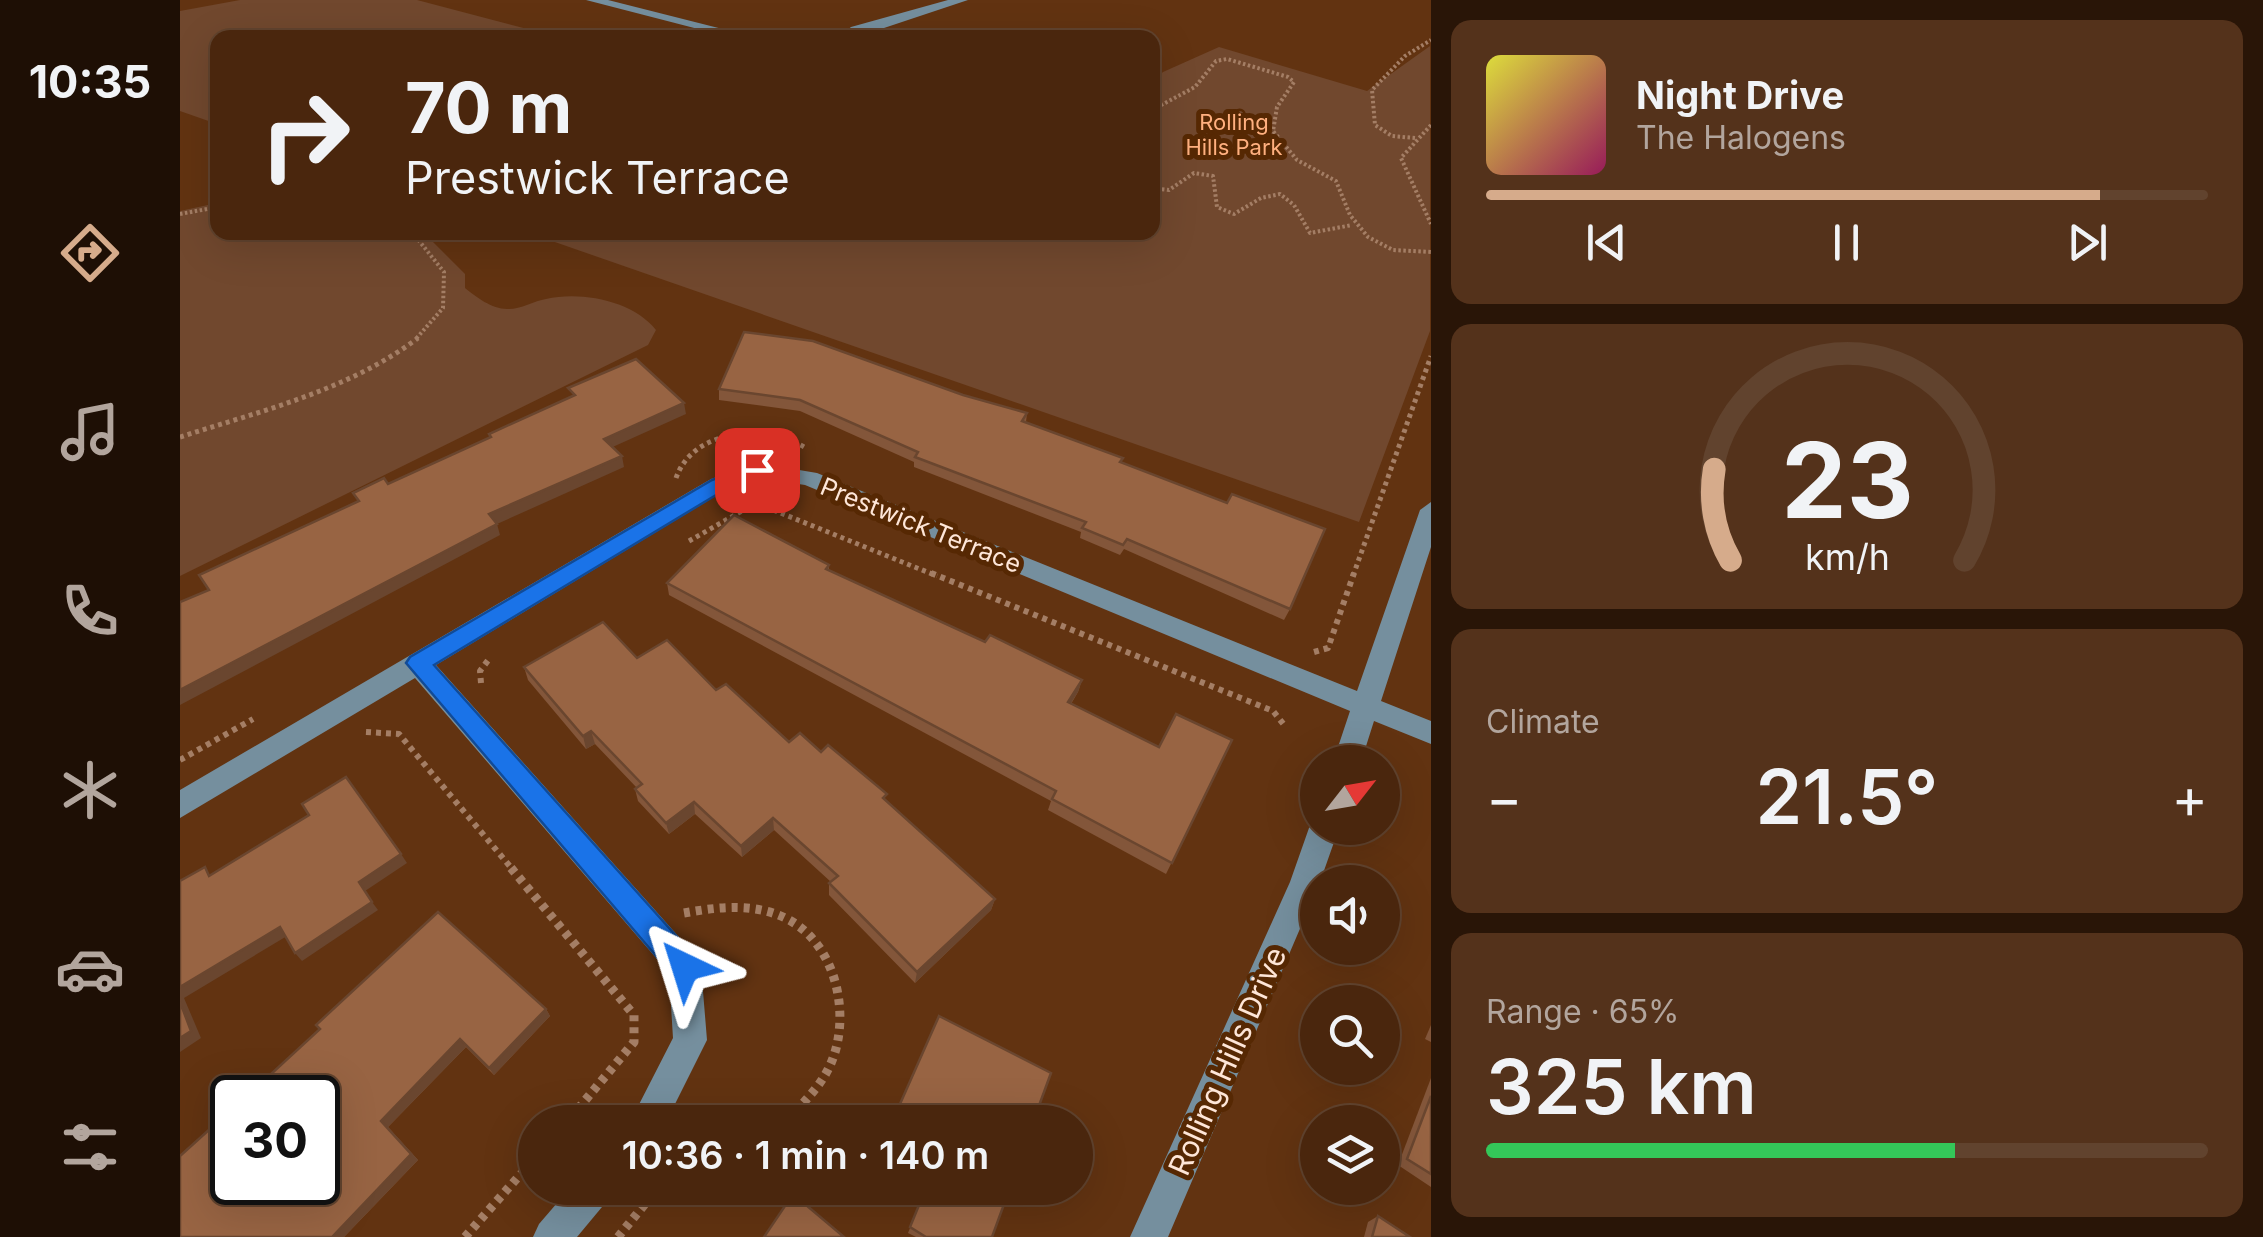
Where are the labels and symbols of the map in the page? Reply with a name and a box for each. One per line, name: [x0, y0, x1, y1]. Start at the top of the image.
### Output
park label: Rolling Hills Park: [1185, 109, 1283, 160]
pin: [715, 428, 800, 513]
street label: Prestwick Terrace: [816, 471, 1026, 579]
north arrow: [1300, 745, 1400, 845]
position arrow: [633, 915, 737, 1019]
street label: Rolling Hills Drive: [1161, 941, 1293, 1181]
speed limit sign: 30: [210, 1075, 340, 1205]

